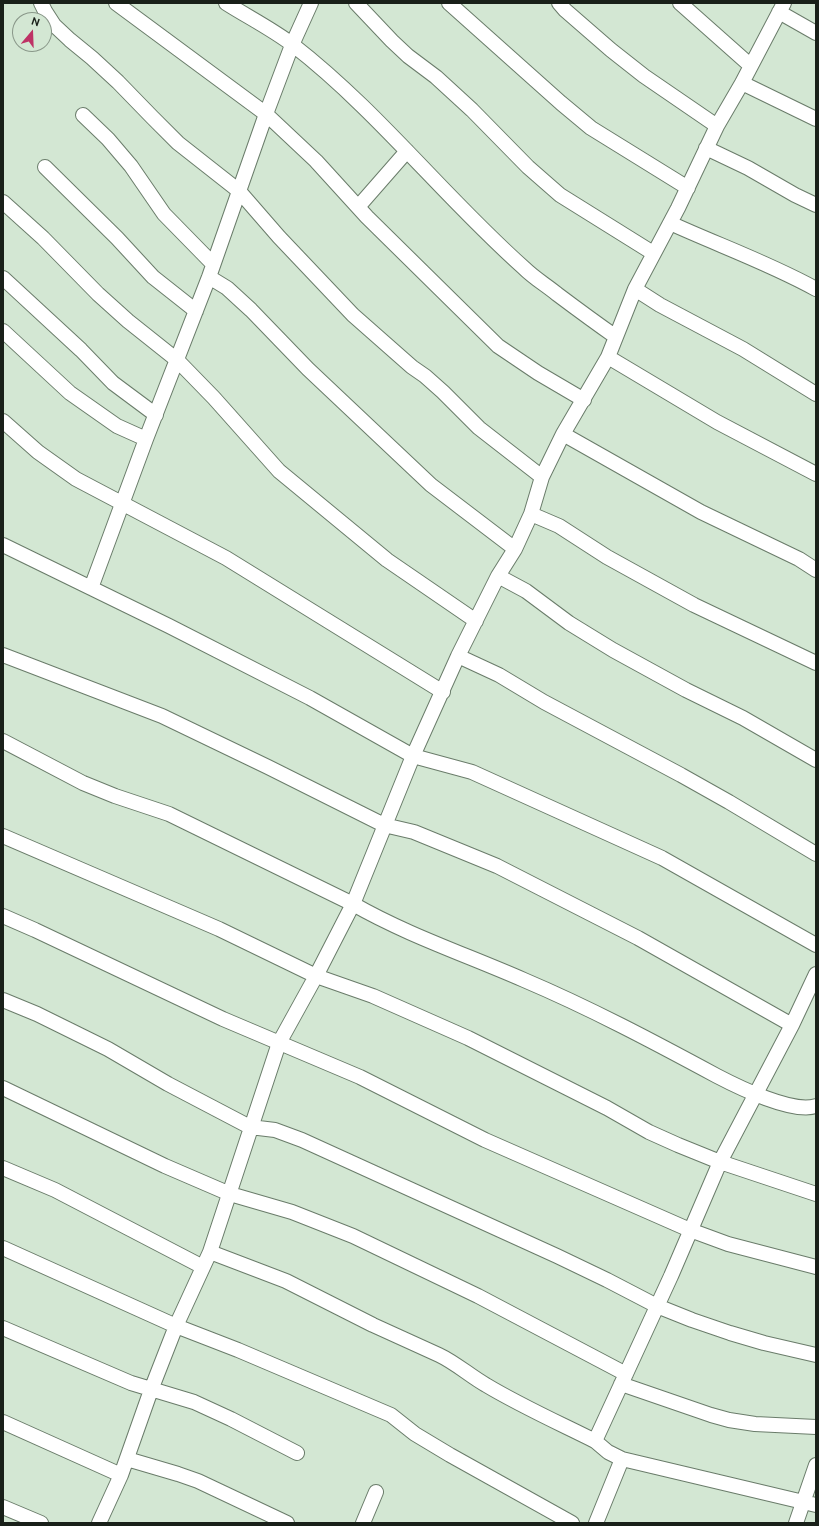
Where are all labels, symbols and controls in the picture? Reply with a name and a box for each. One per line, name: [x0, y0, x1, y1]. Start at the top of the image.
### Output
north arrow: [12, 12, 52, 52]
text: N: [30, 15, 41, 29]

